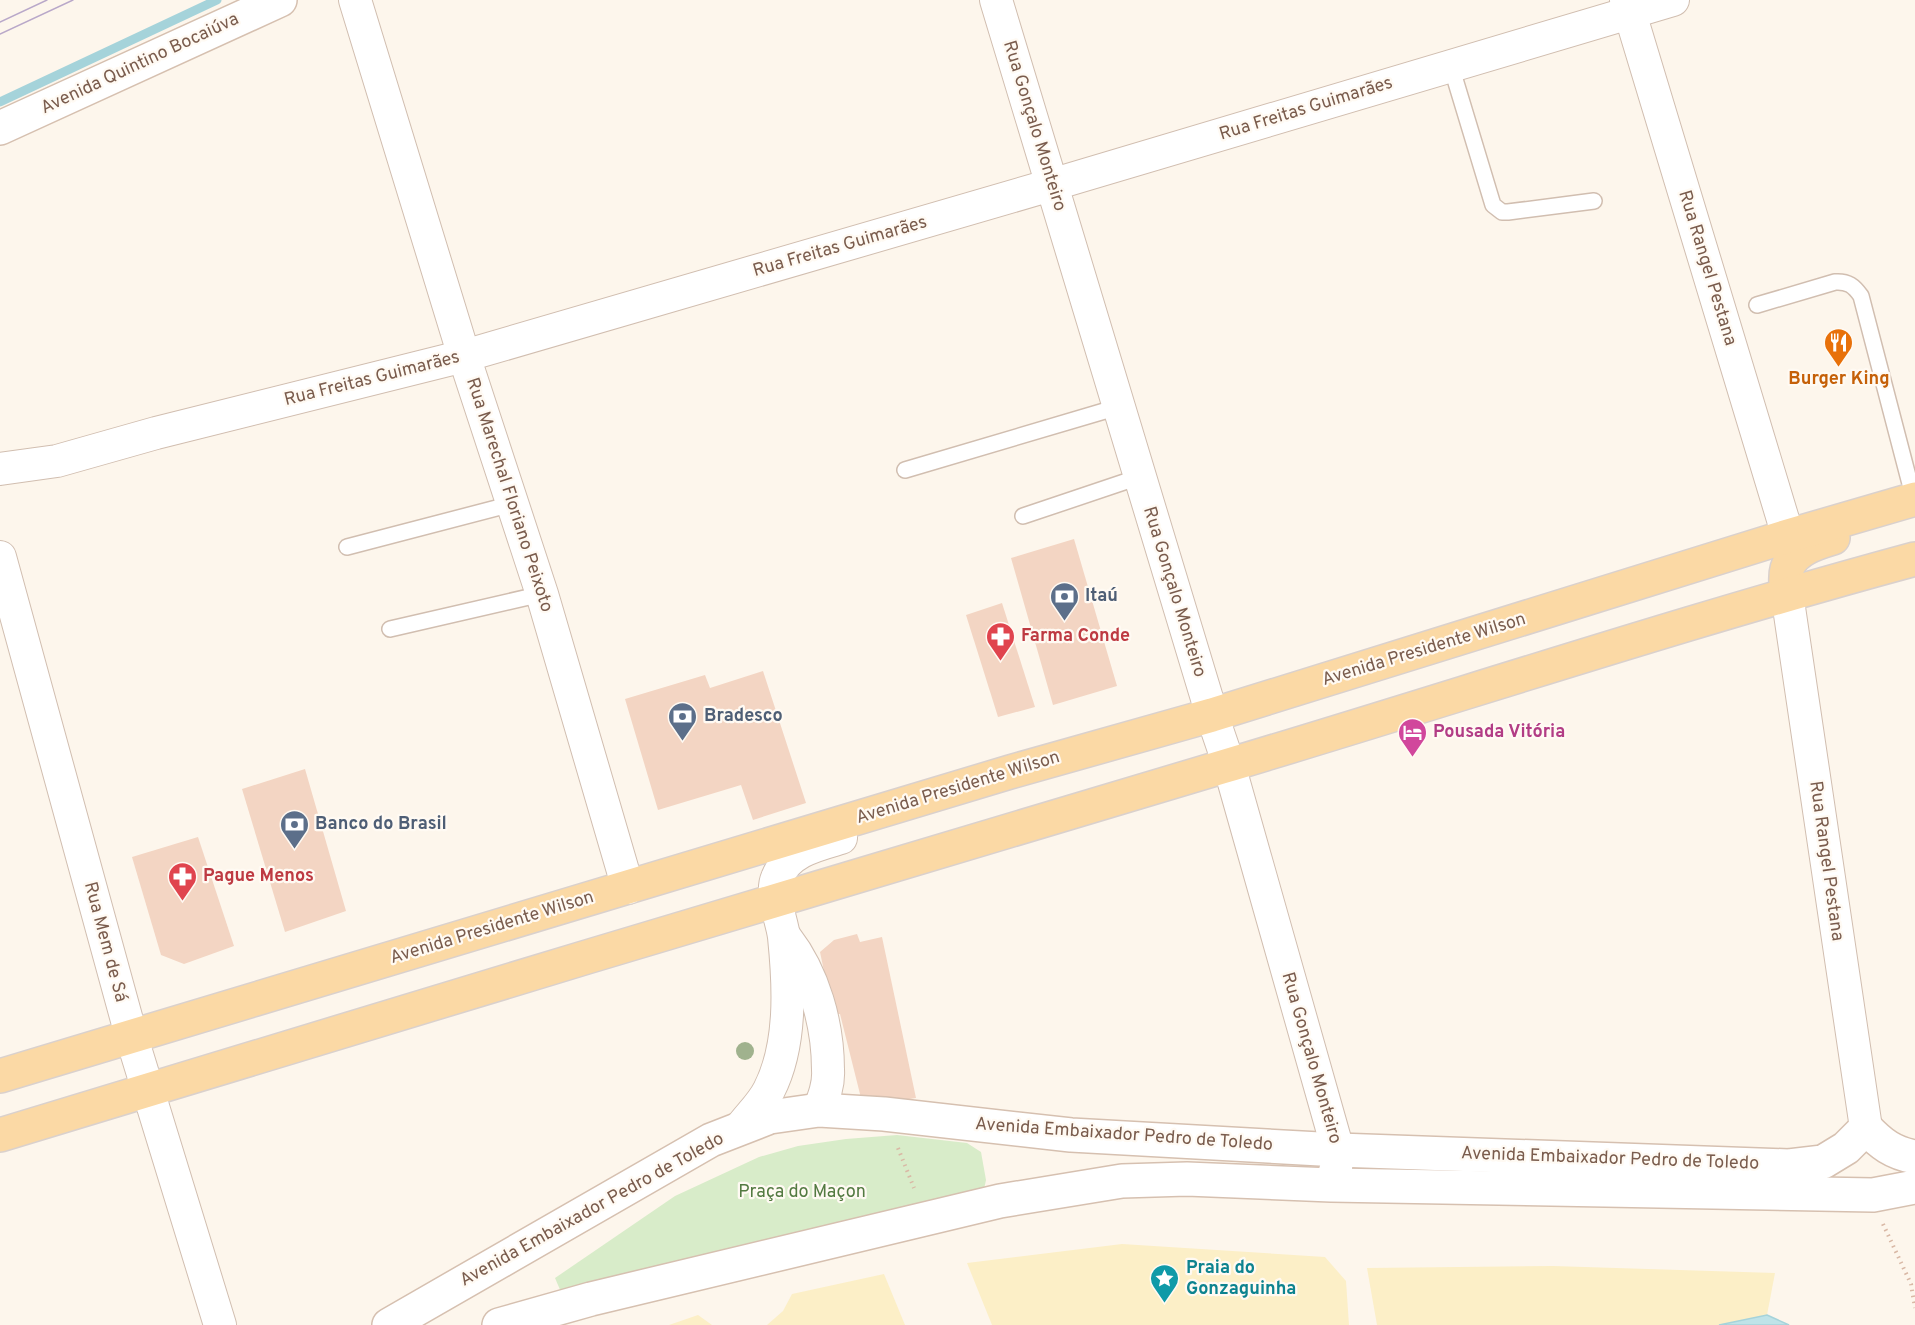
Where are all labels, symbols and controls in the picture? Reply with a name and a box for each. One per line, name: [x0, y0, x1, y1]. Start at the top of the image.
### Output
street label: Avenida Quintino Bocaiúva: [37, 8, 243, 120]
street label: Rua Gonçalo Monteiro: [997, 38, 1071, 214]
street label: Rua Freitas Guimarães: [1216, 72, 1396, 146]
street label: Rua Rangel Pestana: [1672, 187, 1742, 349]
street label: Rua Freitas Guimarães: [750, 211, 930, 283]
restaurant icon: Burger King: [1823, 326, 1855, 368]
street label: Rua Freitas Guimarães: [282, 346, 462, 412]
place label: Burger King: [1788, 368, 1890, 391]
street label: Rua Marechal Floriano Peixoto: [460, 375, 558, 615]
street label: Rua Gonçalo Monteiro: [1137, 504, 1211, 680]
bank icon: Itaú: [1048, 580, 1080, 622]
place label: Itaú: [1085, 585, 1118, 608]
street label: Avenida Presidente Wilson: [1319, 608, 1529, 692]
pharmacy icon: Farma Conde: [984, 620, 1016, 662]
place label: Farma Conde: [1021, 625, 1130, 648]
bank icon: Bradesco: [667, 700, 699, 742]
place label: Bradesco: [704, 705, 783, 728]
hotel icon: Pousada Vitória: [1396, 716, 1428, 758]
place label: Pousada Vitória: [1433, 721, 1565, 744]
street label: Avenida Presidente Wilson: [853, 746, 1063, 830]
street label: Rua Rangel Pestana: [1803, 779, 1849, 943]
bank icon: Banco do Brasil: [278, 808, 310, 850]
place label: Banco do Brasil: [315, 813, 447, 836]
pharmacy icon: Pague Menos: [166, 860, 198, 902]
place label: Pague Menos: [203, 865, 314, 888]
street label: Rua Mem de Sá: [78, 879, 132, 1005]
street label: Avenida Presidente Wilson: [387, 886, 597, 970]
street label: Rua Gonçalo Monteiro: [1275, 970, 1347, 1146]
street label: Avenida Embaixador Pedro de Toledo: [974, 1113, 1274, 1157]
street label: Avenida Embaixador Pedro de Toledo: [456, 1128, 728, 1292]
street label: Avenida Embaixador Pedro de Toledo: [1460, 1142, 1760, 1176]
park label: Praça do Maçon: [738, 1181, 866, 1204]
place label: Praia do Gonzaguinha: [1186, 1257, 1296, 1301]
place icon: Praia do Gonzaguinha: [1149, 1262, 1181, 1304]

